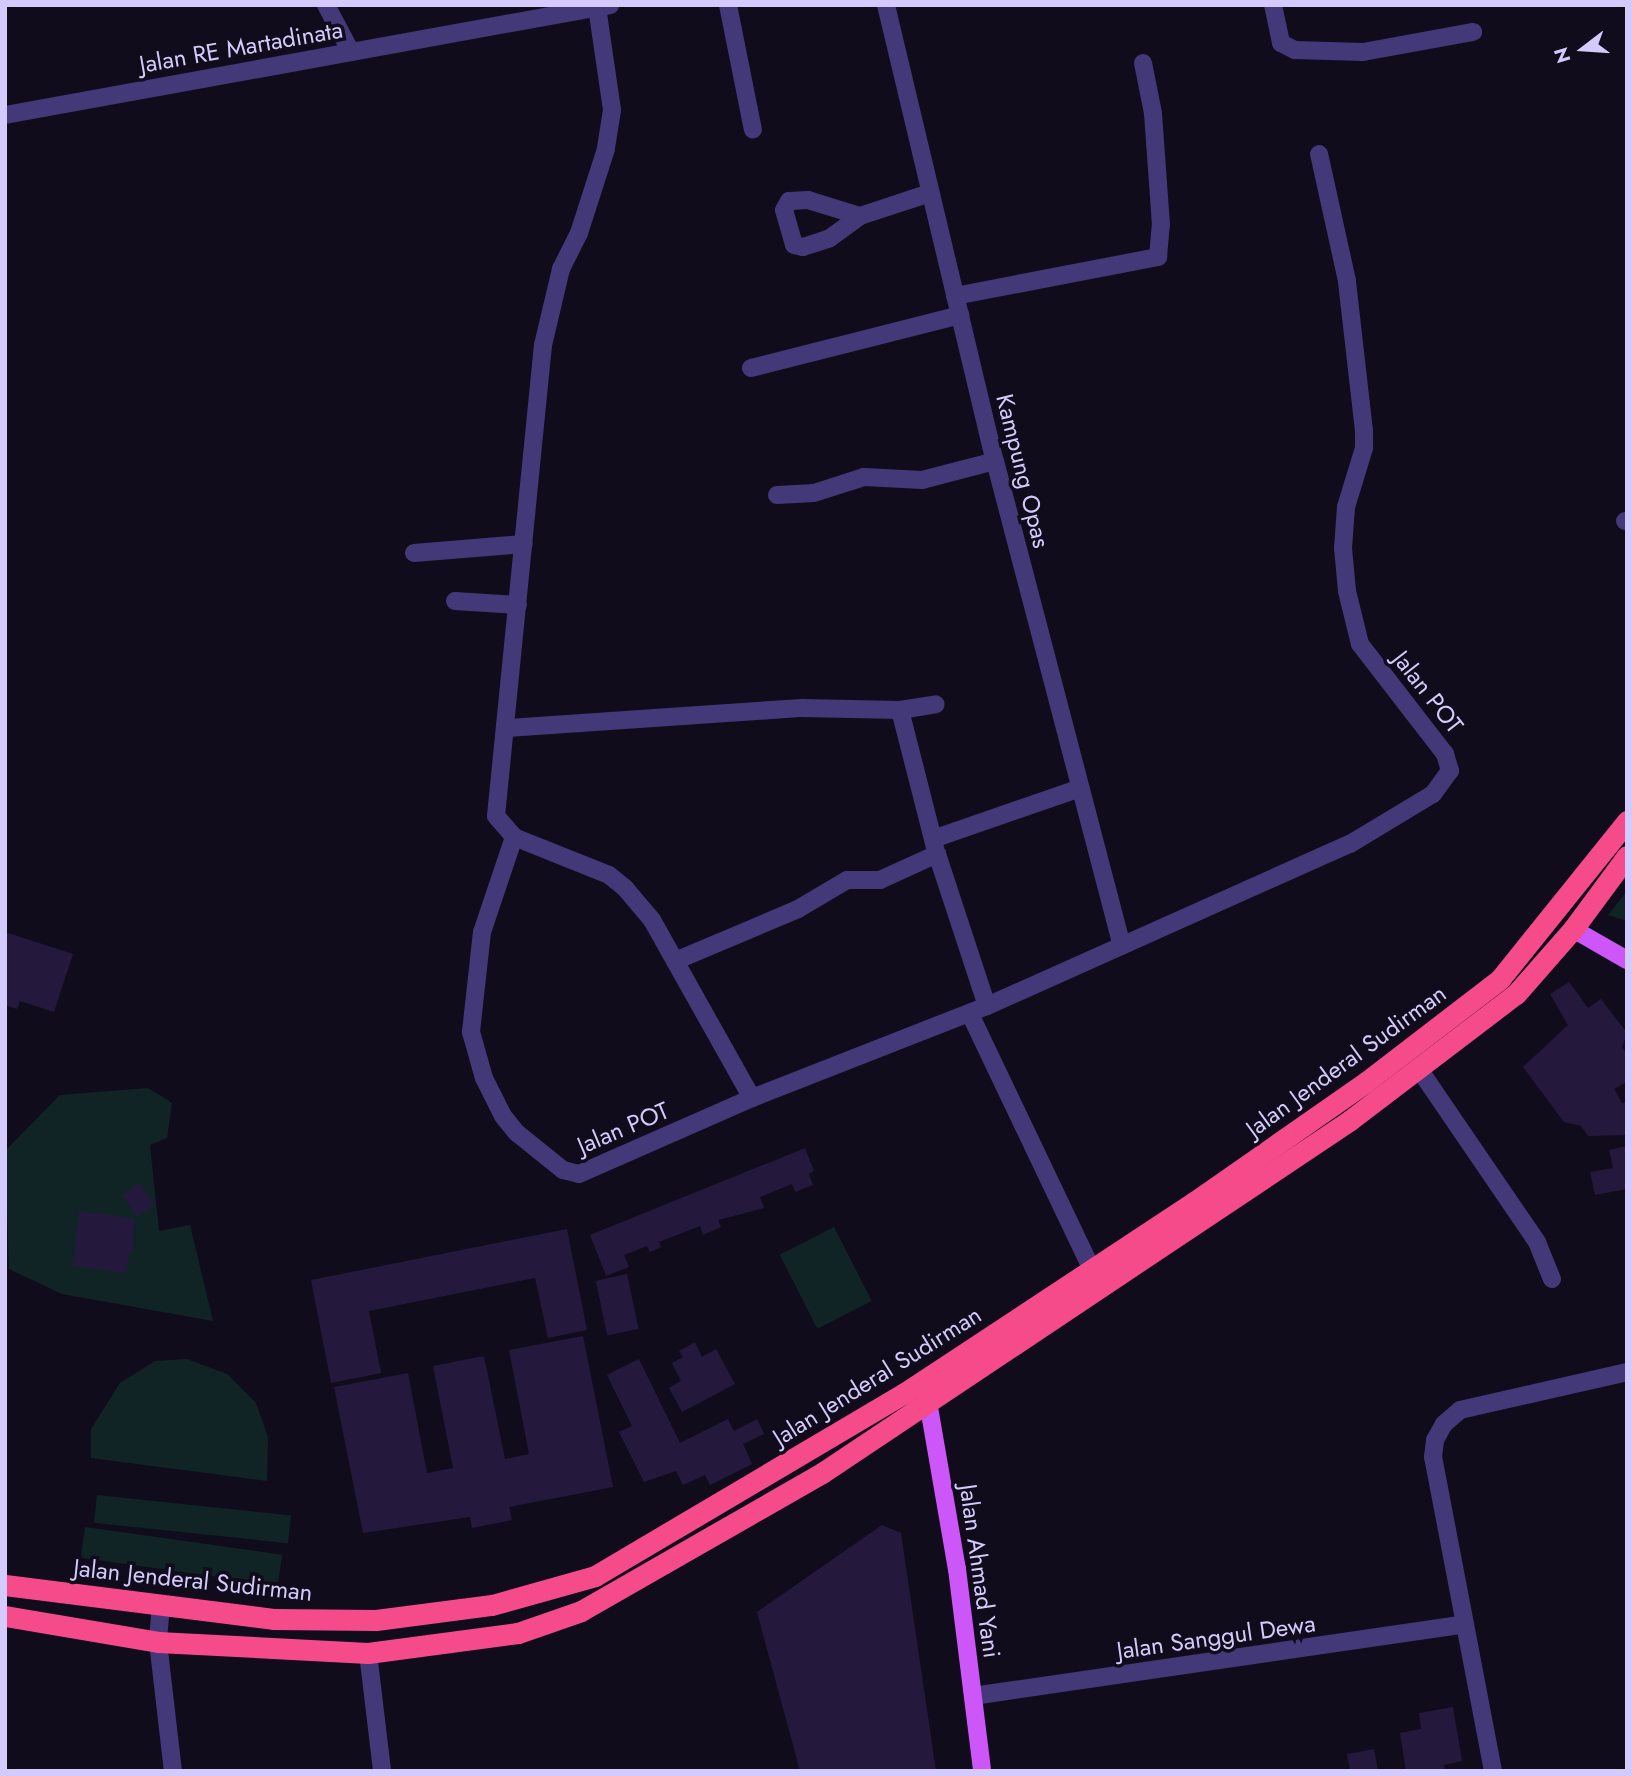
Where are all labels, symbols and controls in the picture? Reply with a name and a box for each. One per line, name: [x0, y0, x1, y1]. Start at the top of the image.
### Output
north arrow: [1548, 14, 1618, 84]
street label: Jalan RE Martadinata: [137, 15, 345, 79]
text: N: [1547, 44, 1578, 66]
street label: Kampung Opas: [990, 391, 1056, 551]
street label: Jalan POT: [1387, 645, 1469, 739]
street label: Jalan Jenderal Sudirman: [1240, 979, 1452, 1143]
street label: Jalan POT: [573, 1096, 673, 1160]
street label: Jalan Jenderal Sudirman: [768, 1300, 986, 1452]
street label: Jalan Ahmad Yani: [954, 1482, 1006, 1660]
street label: Jalan Jenderal Sudirman: [72, 1553, 314, 1607]
street label: Jalan Sanggul Dewa: [1115, 1609, 1317, 1665]

